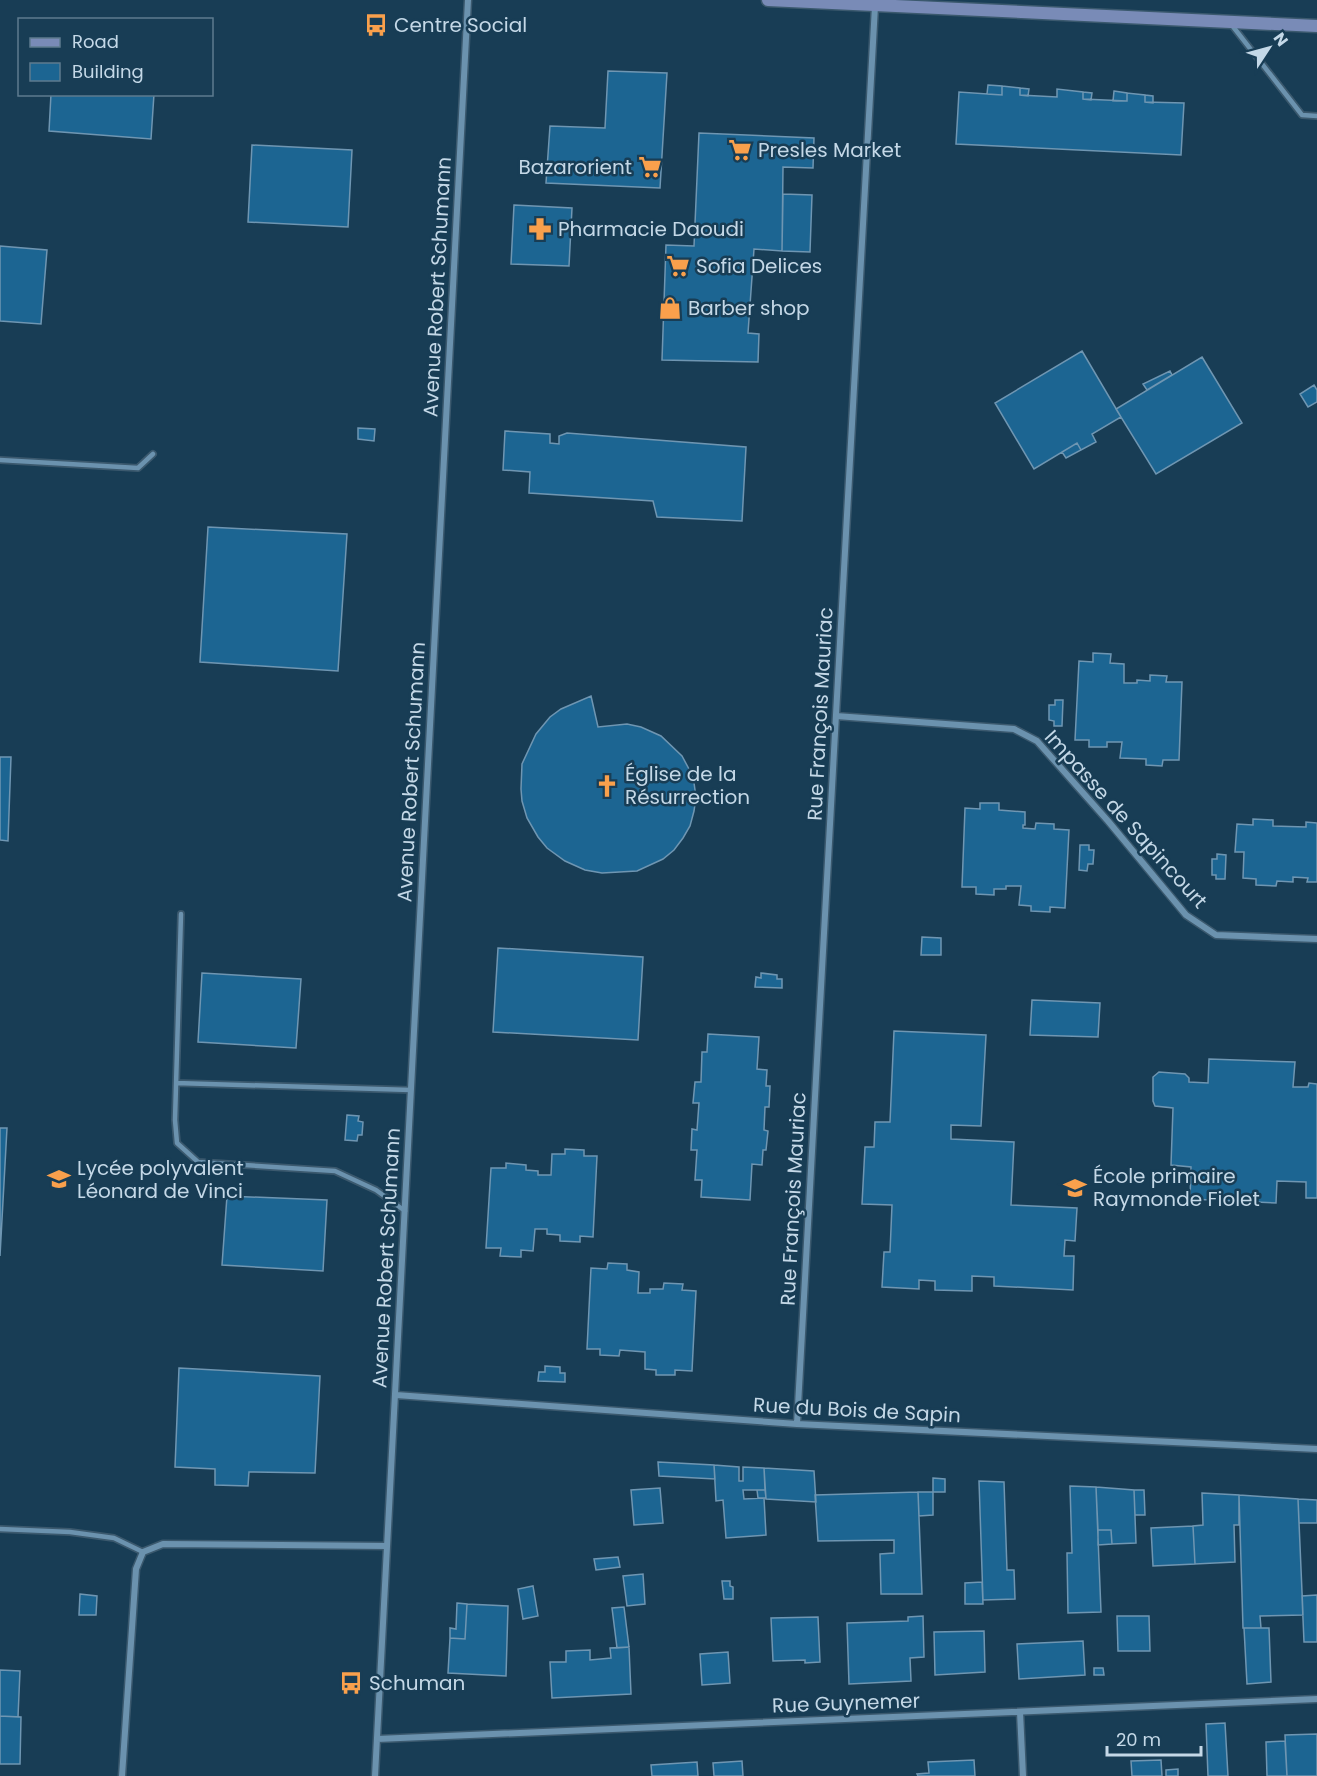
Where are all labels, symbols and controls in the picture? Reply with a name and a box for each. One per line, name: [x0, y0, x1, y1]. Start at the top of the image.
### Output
place label: Centre Social: [394, 11, 527, 39]
bus stop icon: Centre Social: [363, 12, 389, 38]
legend: [18, 18, 213, 96]
north arrow: [1239, 18, 1299, 78]
text: N: [1268, 28, 1294, 51]
text: Road: [72, 29, 119, 54]
text: Building: [72, 59, 144, 84]
place label: Presles Market: [758, 136, 901, 164]
supermarket icon: Presles Market: [727, 137, 753, 163]
place label: Bazarorient: [518, 153, 632, 181]
supermarket icon: Bazarorient: [637, 154, 663, 180]
street label: Avenue Robert Schumann: [416, 156, 458, 418]
place label: Pharmacie Daoudi: [558, 215, 744, 243]
pharmacy icon: Pharmacie Daoudi: [527, 216, 553, 242]
place label: Sofia Delices: [696, 252, 822, 280]
supermarket icon: Sofia Delices: [665, 253, 691, 279]
place label: Barber shop: [688, 294, 810, 322]
shop icon: Barber shop: [657, 295, 683, 321]
street label: Rue François Mauriac: [800, 607, 840, 821]
street label: Avenue Robert Schumann: [390, 641, 432, 903]
street label: Impasse de Sapincourt: [1038, 724, 1214, 914]
place label: Église de la Résurrection: [625, 760, 750, 811]
church icon: Église de la Résurrection: [594, 773, 620, 799]
street label: Rue François Mauriac: [773, 1092, 813, 1306]
street label: Avenue Robert Schumann: [365, 1127, 407, 1389]
place label: Lycée polyvalent Léonard de Vinci: [77, 1154, 244, 1205]
place label: École primaire Raymonde Fiolet: [1093, 1162, 1260, 1213]
school or university icon: Lycée polyvalent Léonard de Vinci: [46, 1166, 72, 1192]
school or university icon: École primaire Raymonde Fiolet: [1062, 1175, 1088, 1201]
street label: Rue du Bois de Sapin: [752, 1391, 962, 1429]
place label: Schuman: [369, 1669, 465, 1697]
bus stop icon: Schuman: [338, 1670, 364, 1696]
street label: Rue Guynemer: [772, 1686, 920, 1720]
scale bar: [1107, 1719, 1202, 1757]
text: 20 m: [1116, 1727, 1161, 1752]

